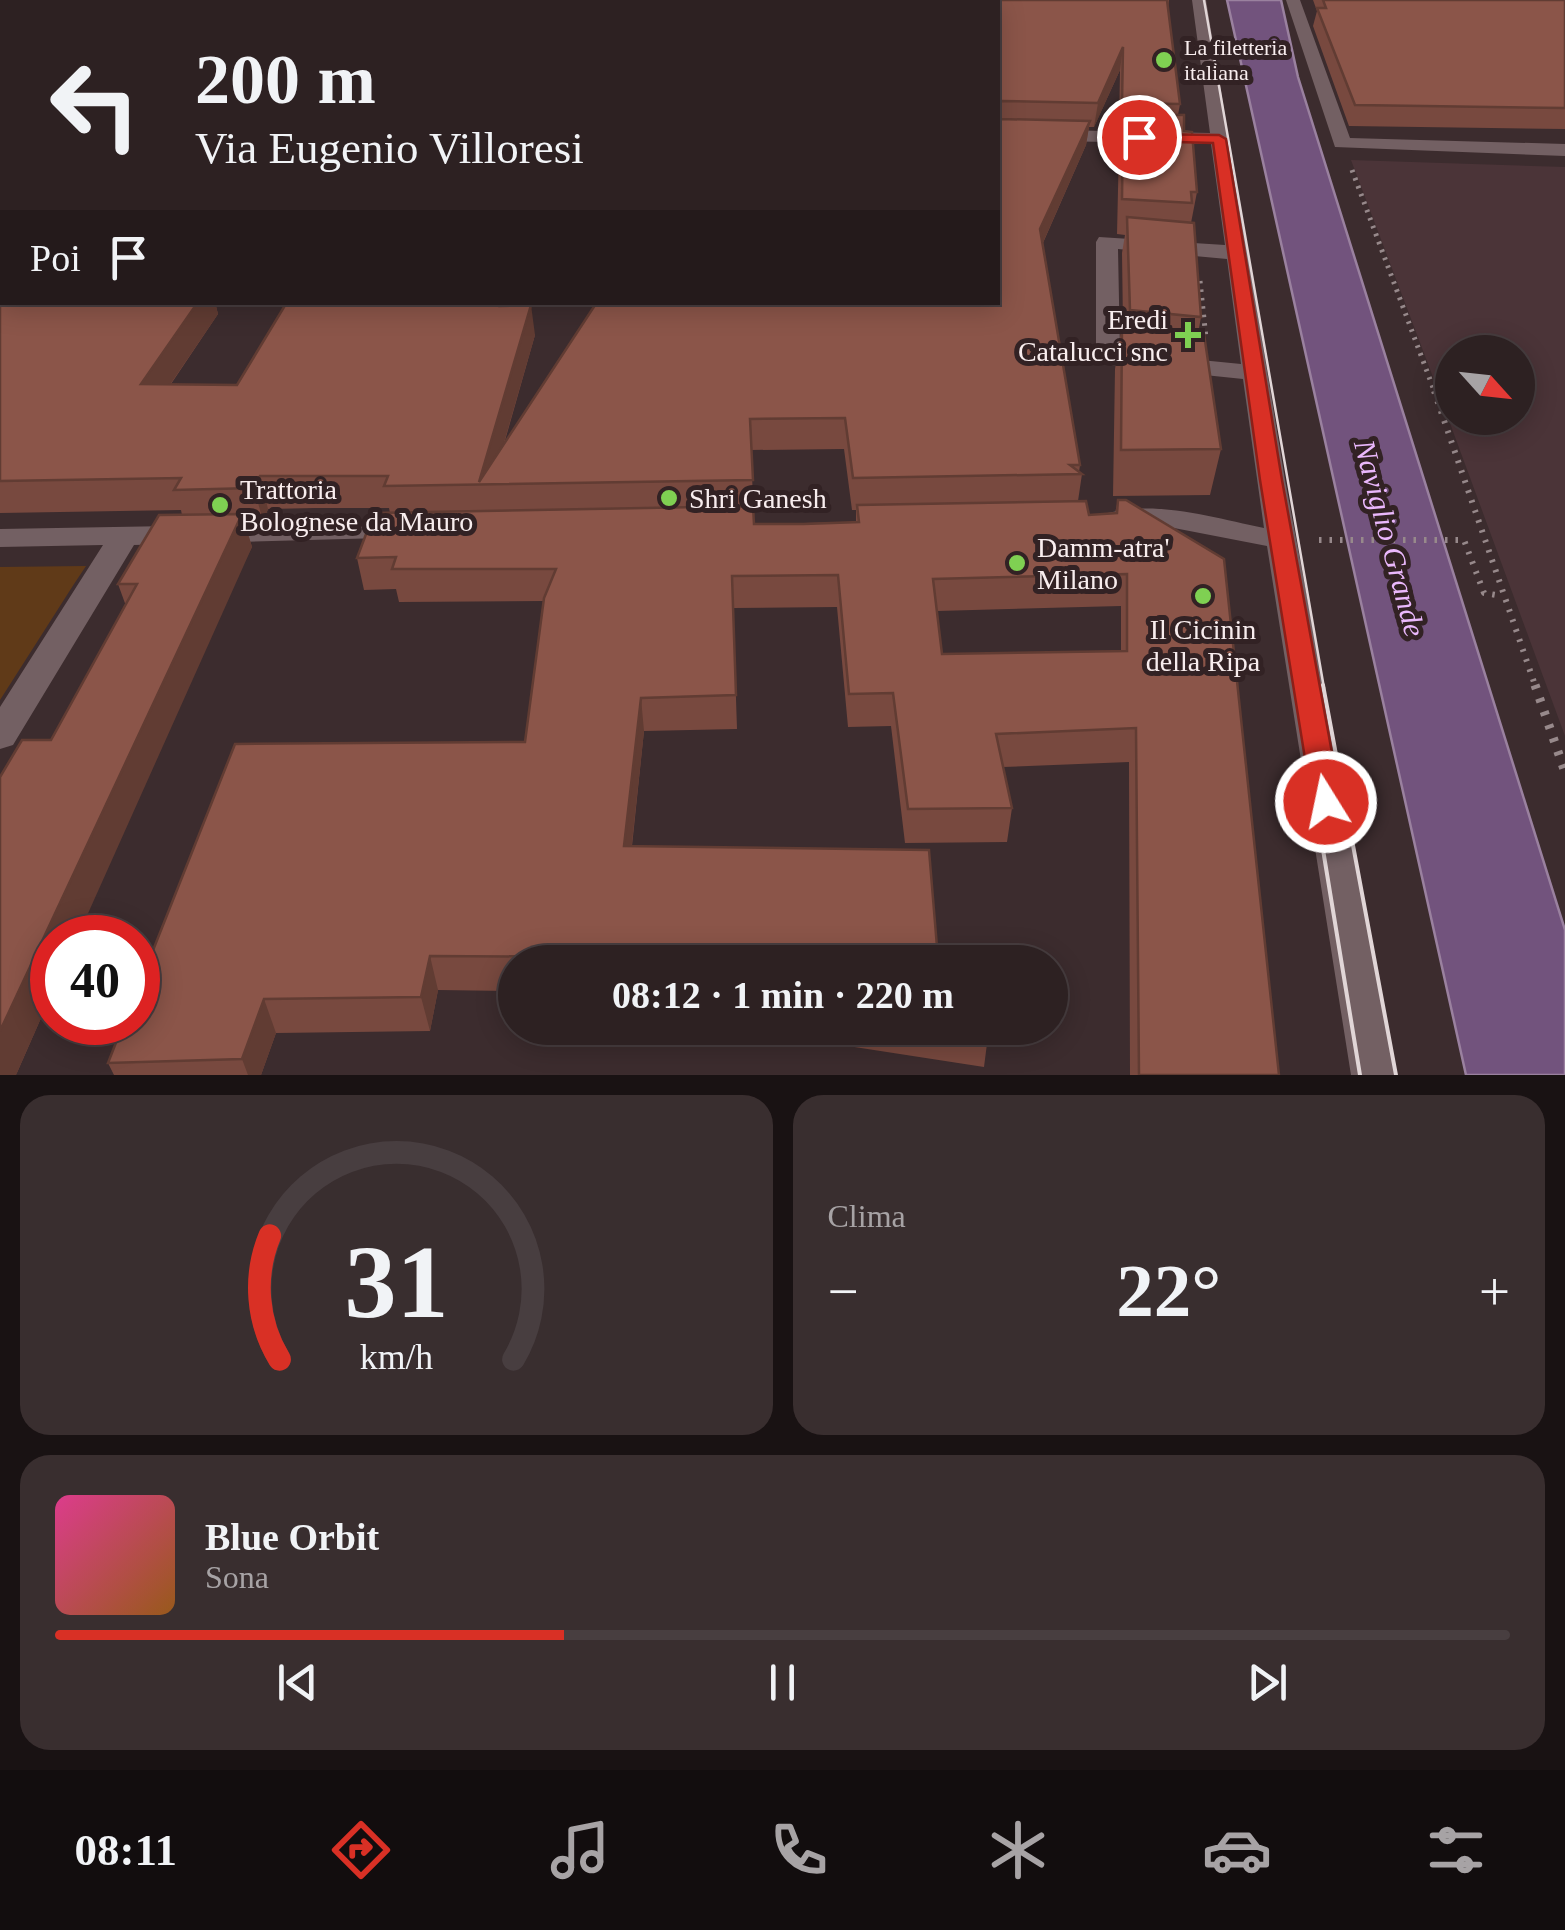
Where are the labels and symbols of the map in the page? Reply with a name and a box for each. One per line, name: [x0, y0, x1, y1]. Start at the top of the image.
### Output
place label: La filetteria italiana: [1184, 35, 1287, 85]
marker: La filetteria italiana: [1153, 49, 1175, 71]
pin: [1097, 95, 1182, 180]
place label: Eredi Catalucci snc: [1018, 304, 1168, 367]
marker: Eredi Catalucci snc: [1177, 324, 1199, 346]
north arrow: [1435, 335, 1535, 435]
water label: Naviglio Grande: [1348, 435, 1432, 640]
place label: Trattoria Bolognese da Mauro: [240, 474, 473, 537]
place label: Shri Ganesh: [689, 483, 827, 514]
marker: Shri Ganesh: [658, 487, 680, 509]
marker: Trattoria Bolognese da Mauro: [209, 494, 231, 516]
place label: Damm-atra' Milano: [1037, 532, 1170, 595]
marker: Damm-atra' Milano: [1006, 552, 1028, 574]
marker: Il Cicinin della Ripa: [1192, 585, 1214, 607]
place label: Il Cicinin della Ripa: [1146, 614, 1261, 677]
position arrow: [1274, 750, 1378, 854]
speed limit sign: 40: [30, 915, 160, 1045]

